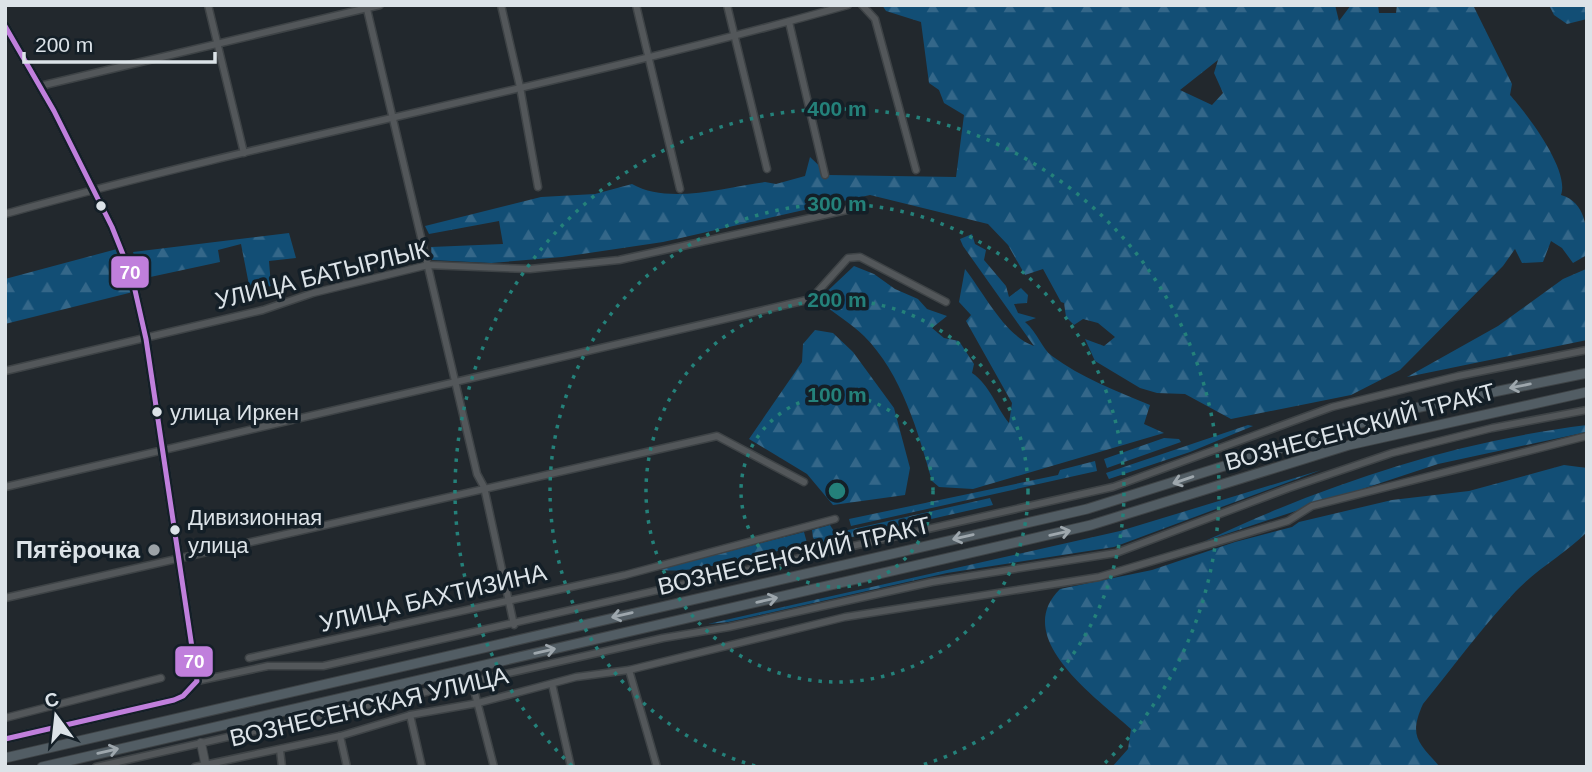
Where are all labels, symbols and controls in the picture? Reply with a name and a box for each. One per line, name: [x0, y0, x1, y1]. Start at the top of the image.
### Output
scale bar: [24, 21, 215, 65]
text: 200 m: [35, 33, 93, 56]
text: 400 m: [807, 97, 867, 120]
text: 300 m: [807, 192, 867, 215]
unlabelled marker: [94, 199, 108, 213]
street label: УЛИЦА БАТЫРЛЫК: [212, 235, 431, 314]
line badge: 70: [110, 255, 150, 289]
text: 70: [119, 262, 141, 283]
text: 200 m: [807, 288, 867, 311]
street label: ВОЗНЕСЕНСКИЙ ТРАКТ: [1222, 377, 1498, 476]
one-way arrow: [1509, 379, 1532, 393]
text: 100 m: [807, 383, 867, 406]
place label: улица Иркен: [170, 400, 299, 425]
marker: улица Иркен: [150, 405, 164, 419]
one-way arrow: [1172, 474, 1194, 487]
centre of rings: [825, 479, 849, 503]
place label: Дивизионная улица: [188, 505, 322, 558]
street label: ВОЗНЕСЕНСКИЙ ТРАКТ: [655, 511, 933, 600]
marker: Дивизионная улица: [168, 523, 182, 537]
one-way arrow: [1048, 525, 1071, 539]
one-way arrow: [952, 531, 975, 544]
place label: Пятёрочка: [16, 536, 141, 563]
marker: Пятёрочка: [146, 542, 162, 558]
street label: УЛИЦА БАХТИЗИНА: [317, 558, 549, 637]
one-way arrow: [755, 593, 778, 607]
one-way arrow: [611, 609, 634, 622]
one-way arrow: [533, 644, 556, 657]
line badge: 70: [174, 645, 214, 678]
text: 70: [183, 651, 205, 672]
street label: ВОЗНЕСЕНСКАЯ УЛИЦА: [227, 661, 511, 752]
north arrow: [21, 681, 91, 751]
text: С: [42, 688, 61, 712]
one-way arrow: [96, 744, 119, 758]

